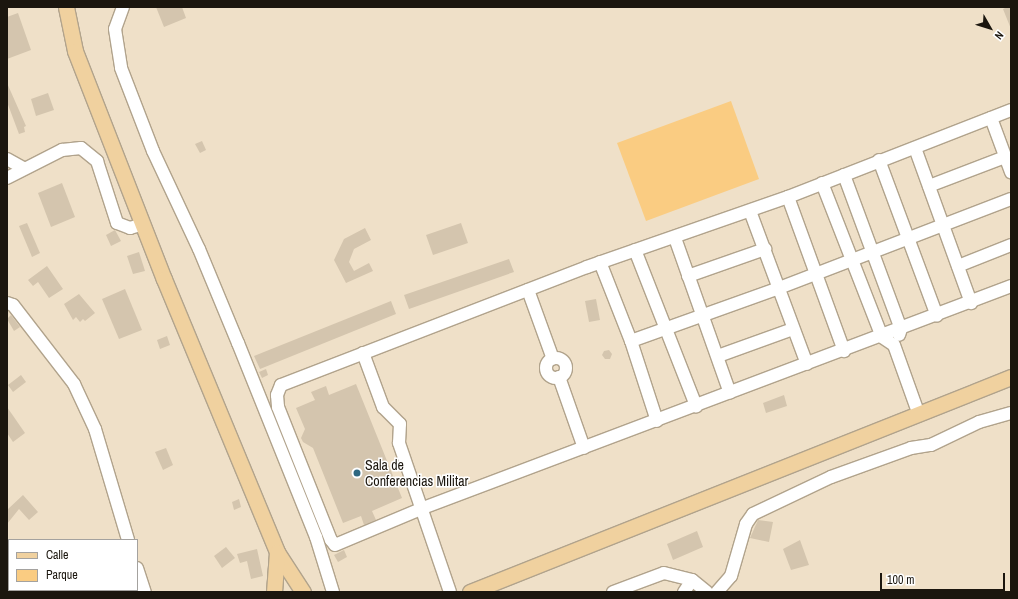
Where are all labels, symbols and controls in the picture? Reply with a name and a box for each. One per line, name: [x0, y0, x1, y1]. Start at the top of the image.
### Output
north arrow: [970, 8, 1010, 48]
text: N: [992, 29, 1007, 42]
place label: Sala de Conferencias Militar: [365, 457, 468, 490]
marker: Sala de Conferencias Militar: [352, 468, 362, 478]
legend: [8, 539, 138, 591]
text: Calle: [46, 547, 68, 563]
scale bar: [882, 565, 1007, 591]
text: Parque: [46, 567, 78, 583]
text: 100 m: [887, 572, 914, 588]

